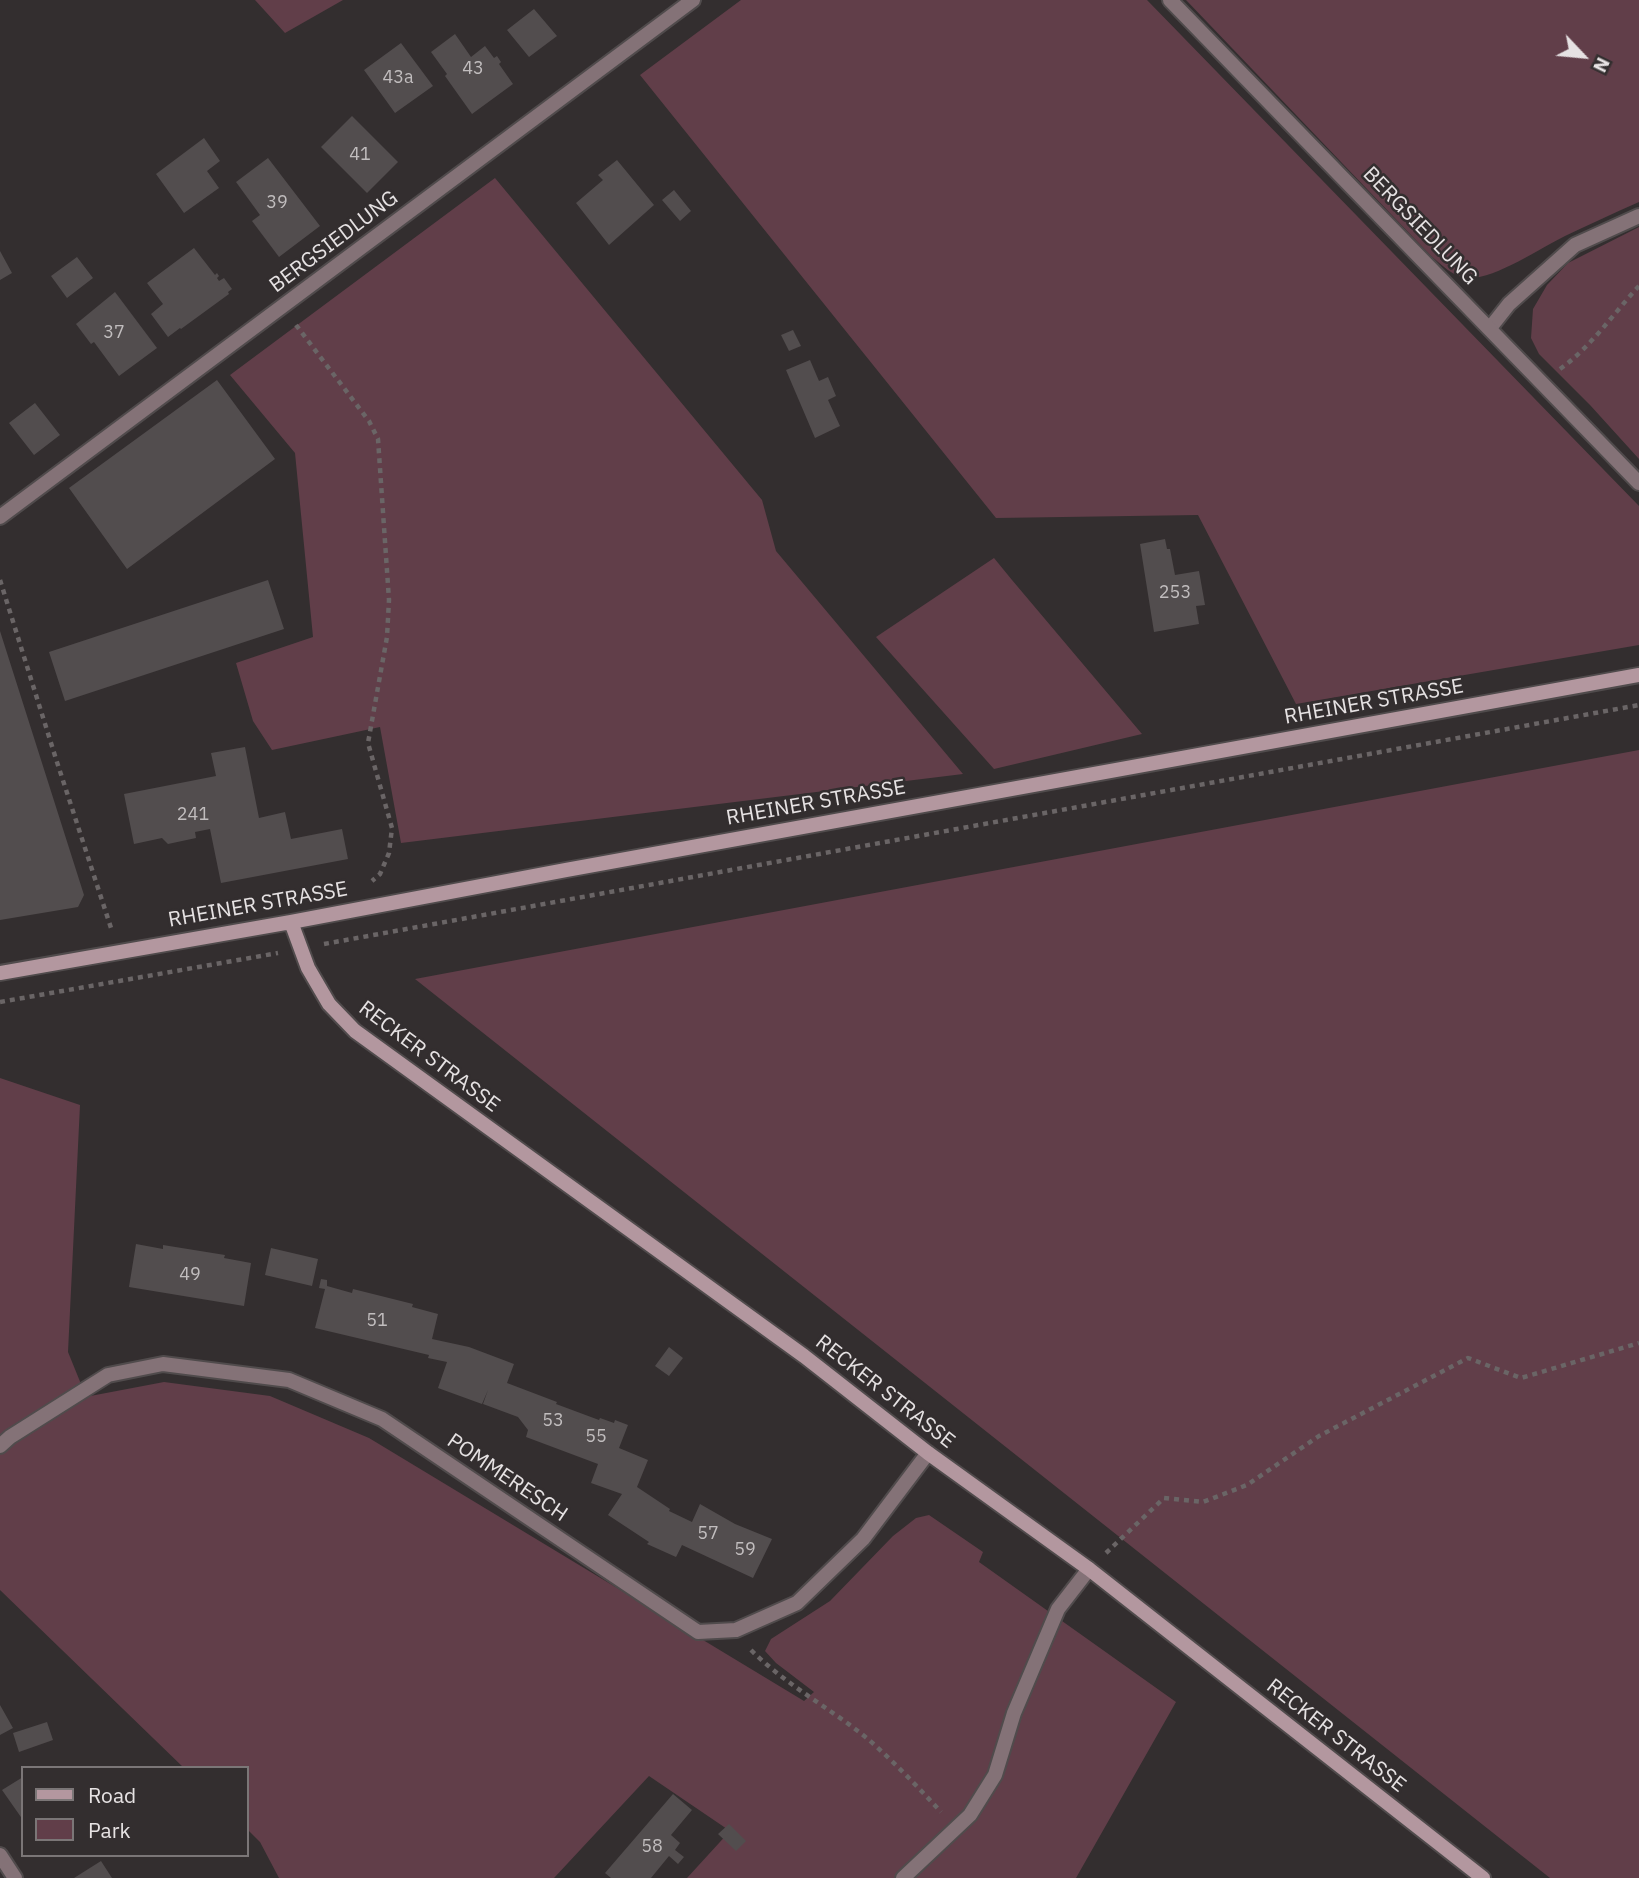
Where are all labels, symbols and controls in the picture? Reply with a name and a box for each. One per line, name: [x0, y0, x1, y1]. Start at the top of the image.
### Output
north arrow: [1548, 21, 1618, 91]
text: N: [1588, 54, 1616, 77]
house number: 43: [462, 58, 484, 80]
house number: 43a: [382, 67, 414, 89]
house number: 41: [349, 144, 371, 166]
street label: BERGSIEDLUNG: [1357, 162, 1483, 290]
street label: BERGSIEDLUNG: [265, 185, 403, 299]
house number: 39: [266, 192, 288, 214]
house number: 37: [103, 322, 125, 344]
house number: 253: [1159, 582, 1191, 604]
street label: RHEINER STRASSE: [1282, 674, 1466, 730]
street label: RHEINER STRASSE: [724, 775, 908, 831]
house number: 241: [177, 804, 209, 826]
street label: RHEINER STRASSE: [166, 877, 350, 933]
street label: RECKER STRASSE: [354, 996, 504, 1118]
house number: 49: [179, 1264, 201, 1286]
house number: 51: [366, 1310, 388, 1332]
street label: RECKER STRASSE: [810, 1330, 960, 1454]
house number: 53: [542, 1410, 564, 1432]
house number: 55: [585, 1426, 607, 1448]
street label: POMMERESCH: [442, 1428, 572, 1528]
house number: 57: [697, 1523, 719, 1545]
house number: 59: [734, 1539, 756, 1561]
street label: RECKER STRASSE: [1261, 1674, 1411, 1798]
legend: [21, 1766, 248, 1857]
text: Road: [88, 1781, 136, 1809]
text: Park: [88, 1816, 131, 1844]
house number: 58: [641, 1836, 663, 1858]

